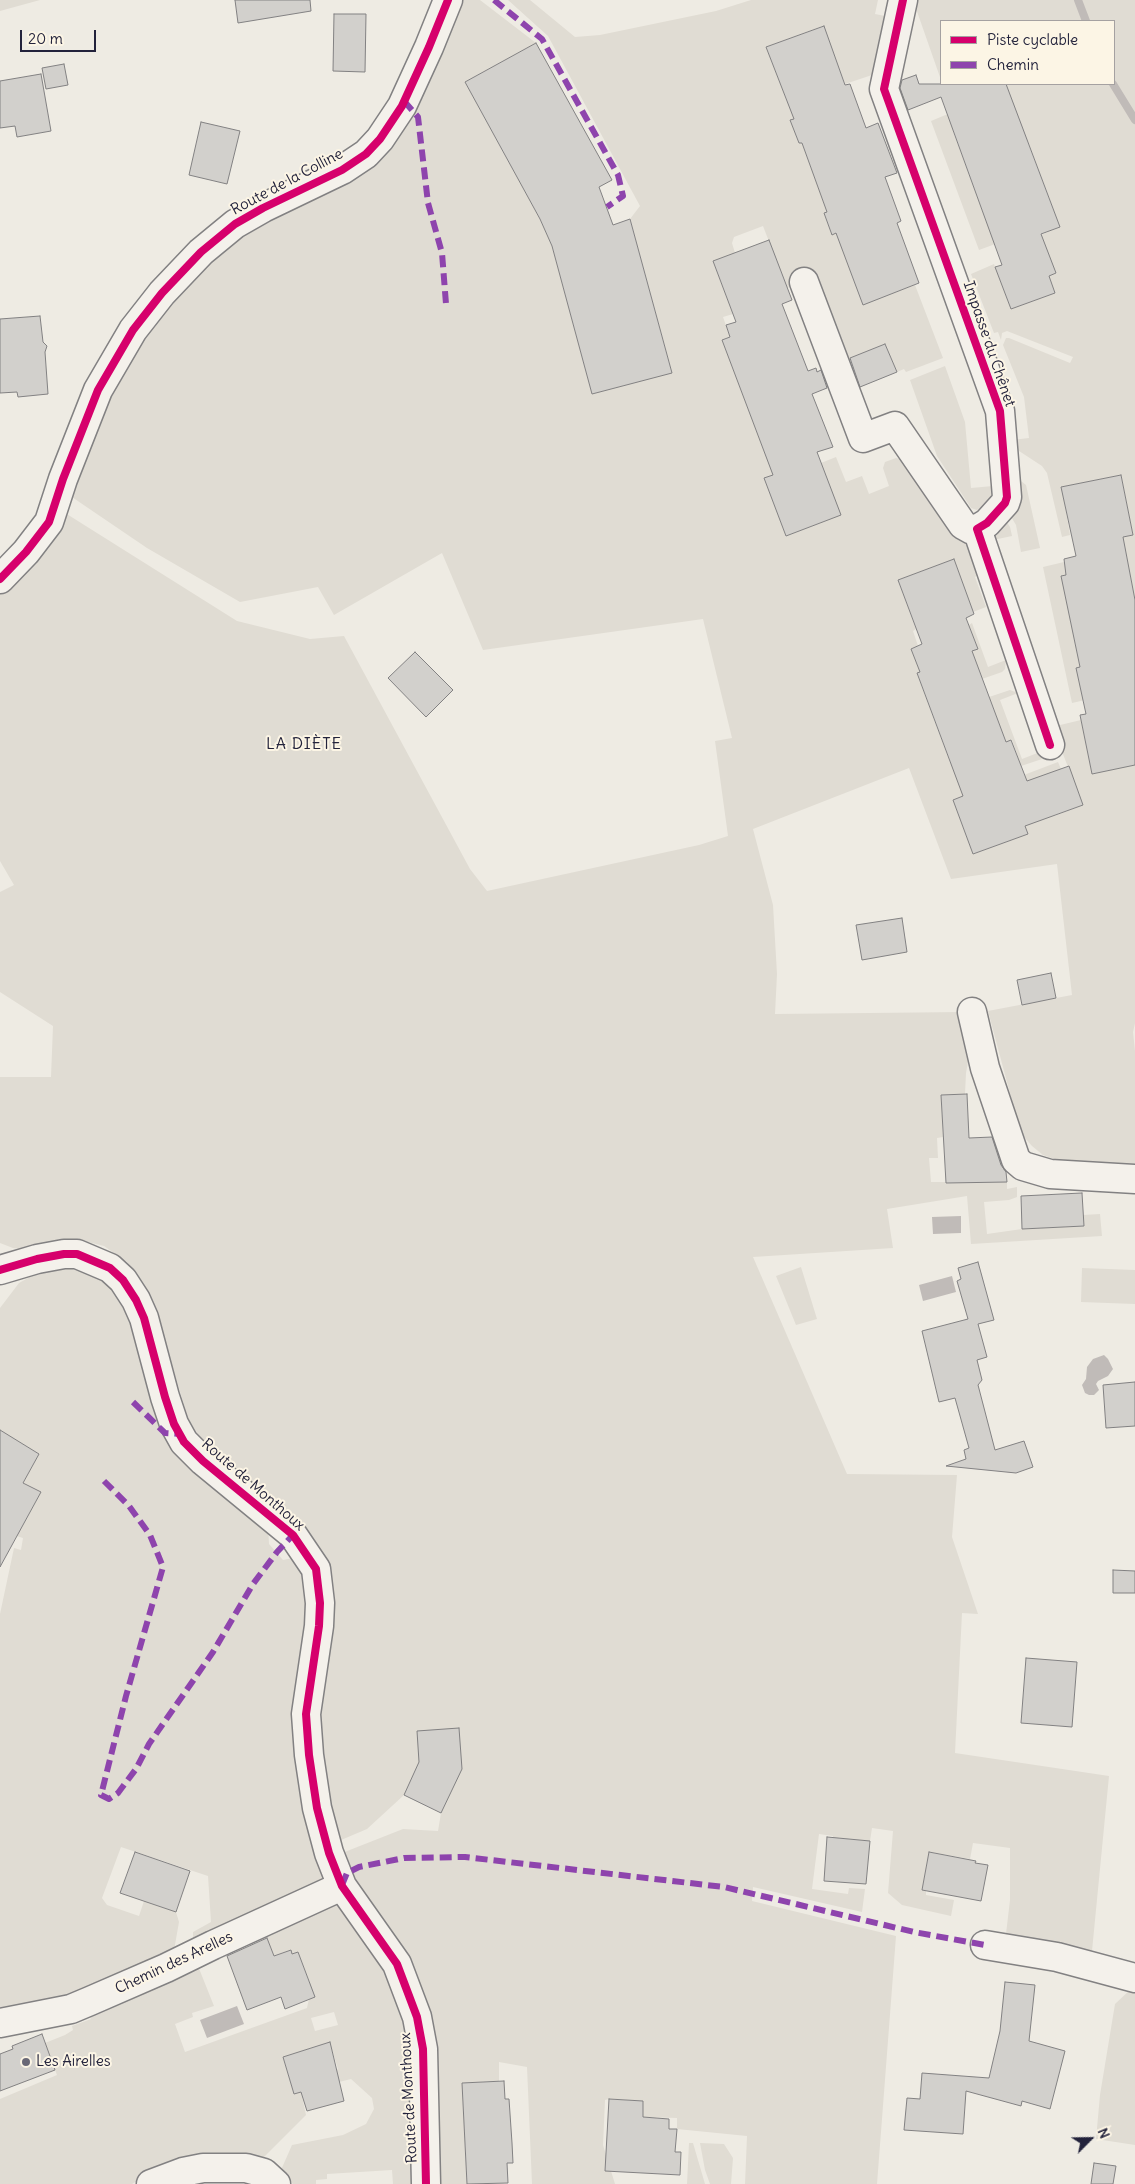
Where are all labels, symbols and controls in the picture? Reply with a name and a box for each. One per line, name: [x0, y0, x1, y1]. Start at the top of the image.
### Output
scale bar: [22, 20, 99, 52]
legend: [940, 20, 1115, 85]
text: 20 m: [28, 29, 63, 48]
text: Piste cyclable: [987, 30, 1078, 49]
text: Chemin: [987, 55, 1039, 74]
street label: Route de la Colline: [228, 145, 346, 219]
street label: Impasse du Chênet: [959, 279, 1019, 409]
district label: LA DIÈTE: [265, 734, 343, 754]
street label: Route de Monthoux: [198, 1435, 308, 1535]
street label: Chemin des Arelles: [112, 1928, 236, 1998]
street label: Route de Monthoux: [397, 2032, 421, 2164]
place label: Les Airelles: [36, 2053, 111, 2071]
marker: Les Airelles: [20, 2056, 32, 2068]
north arrow: [1065, 2114, 1115, 2164]
text: N: [1094, 2125, 1114, 2141]

